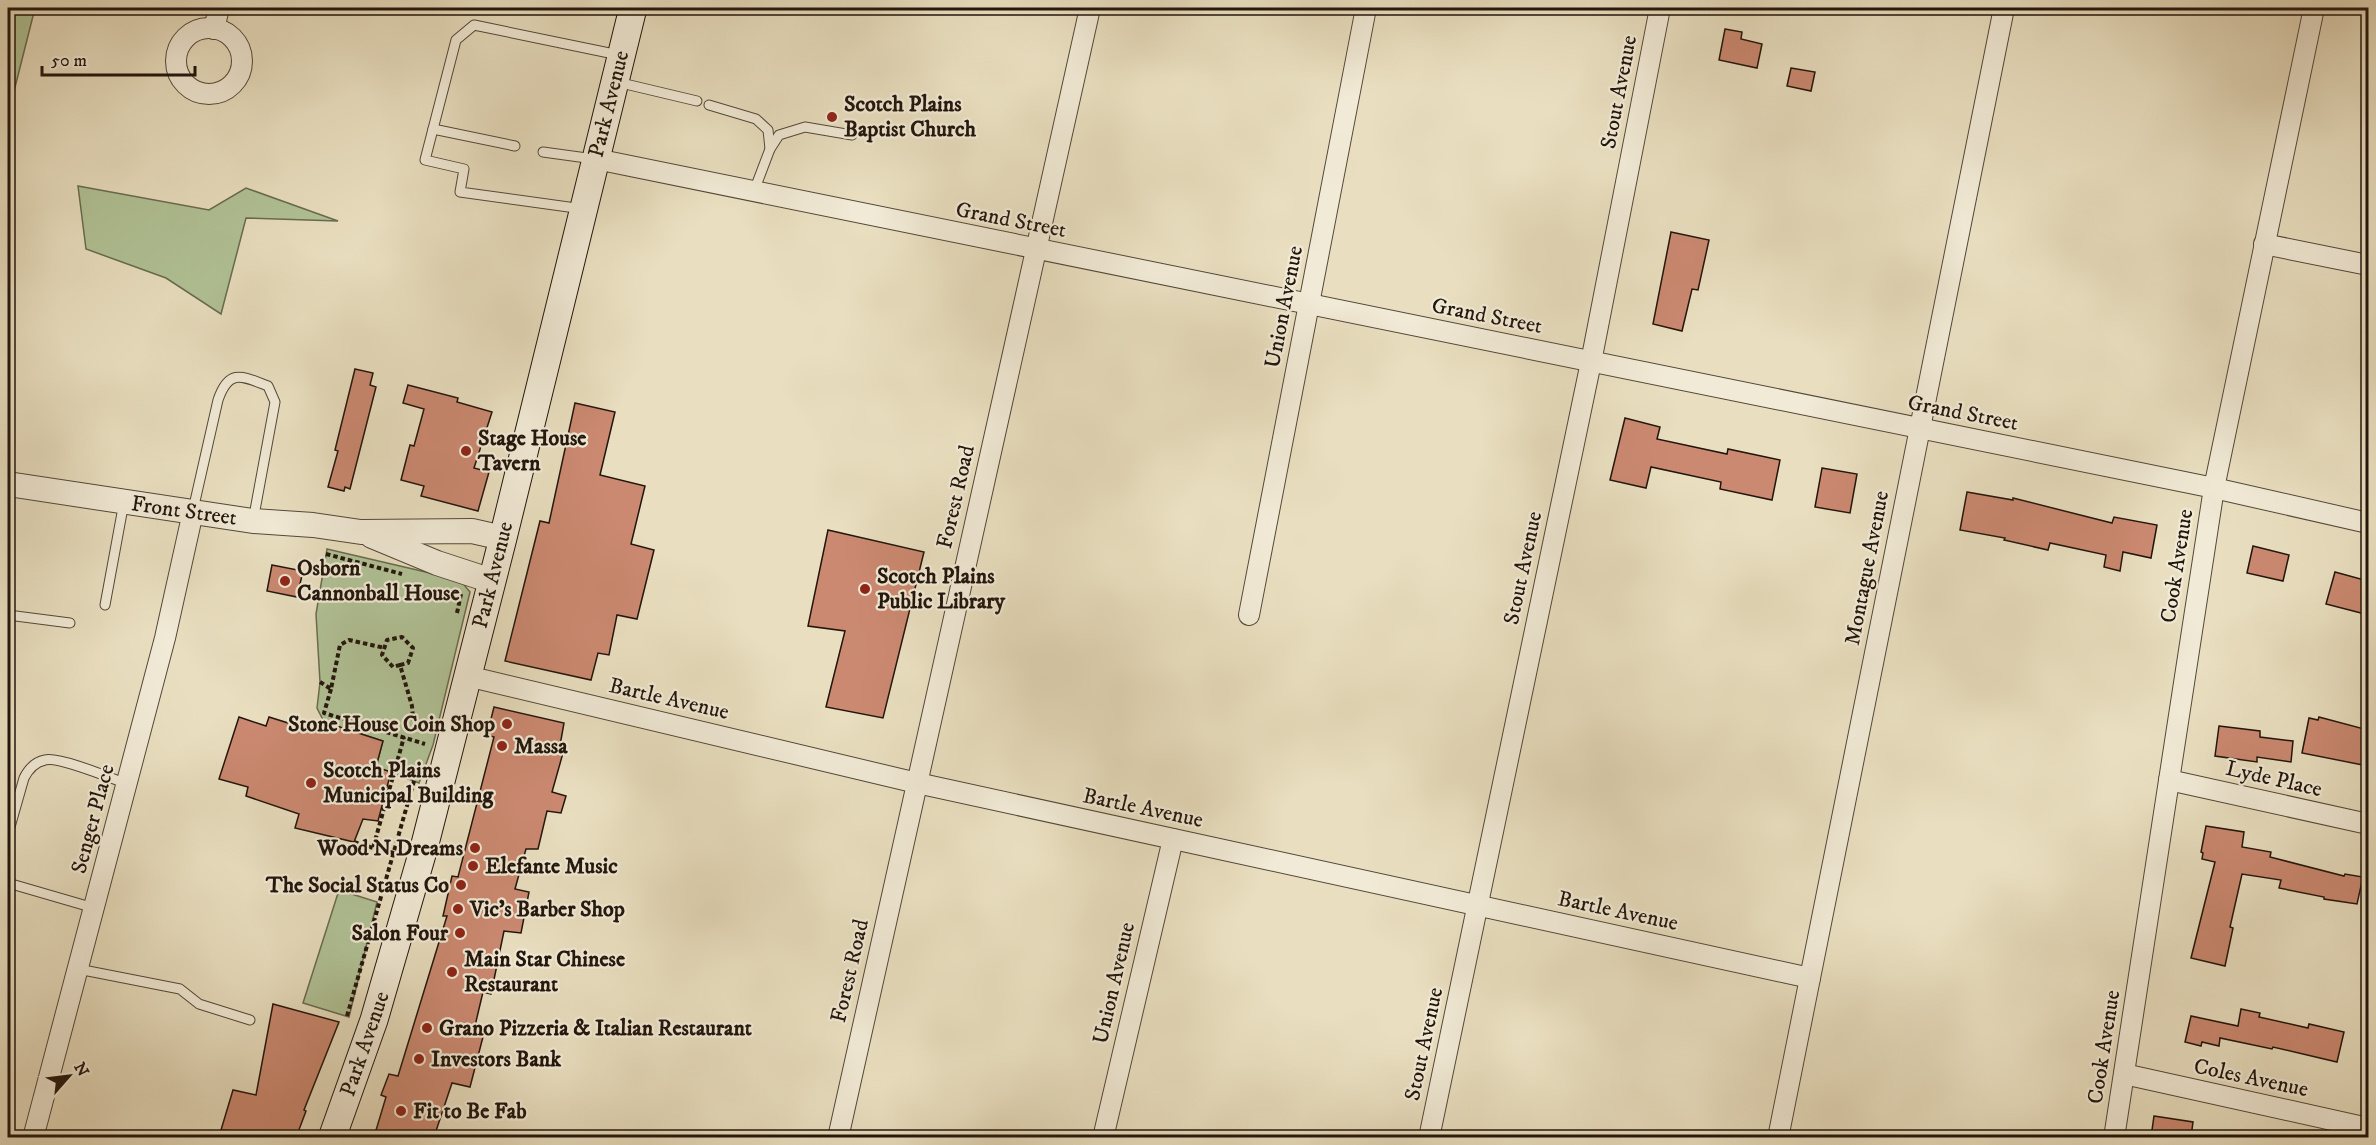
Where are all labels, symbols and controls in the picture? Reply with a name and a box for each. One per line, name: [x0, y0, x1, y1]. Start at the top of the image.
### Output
street label: Stout Avenue: [1595, 33, 1643, 151]
scale bar: [42, 39, 195, 77]
street label: Park Avenue: [583, 48, 635, 160]
text: 50 m: [51, 50, 87, 72]
place label: Scotch Plains Baptist Church: [844, 91, 976, 143]
marker: Scotch Plains Baptist Church: [825, 110, 839, 124]
street label: Grand Street: [953, 196, 1069, 244]
street label: Union Avenue: [1259, 244, 1309, 370]
street label: Grand Street: [1429, 292, 1545, 340]
street label: Grand Street: [1905, 389, 2021, 437]
place label: Stage House Tavern: [477, 425, 586, 477]
street label: Forest Road: [931, 443, 981, 551]
marker: Stage House Tavern: [459, 444, 473, 458]
street label: Montague Avenue: [1839, 488, 1895, 648]
street label: Front Street: [129, 490, 239, 532]
street label: Cook Avenue: [2155, 507, 2199, 625]
street label: Stout Avenue: [1498, 509, 1548, 627]
street label: Park Avenue: [467, 519, 519, 631]
place label: Osborn Cannonball House: [297, 555, 460, 607]
place label: Scotch Plains Public Library: [877, 563, 1006, 615]
marker: Osborn Cannonball House: [278, 574, 292, 588]
marker: Scotch Plains Public Library: [858, 582, 872, 596]
street label: Bartle Avenue: [606, 672, 732, 726]
place label: Stone House Coin Shop: [288, 711, 495, 738]
marker: Stone House Coin Shop: [500, 717, 514, 731]
place label: Massa: [514, 733, 568, 760]
marker: Massa: [495, 739, 509, 753]
street label: Lyde Place: [2223, 755, 2325, 803]
place label: Scotch Plains Municipal Building: [323, 757, 494, 809]
street label: Senger Place: [65, 761, 121, 877]
marker: Scotch Plains Municipal Building: [304, 776, 318, 790]
street label: Bartle Avenue: [1080, 782, 1206, 834]
place label: Wood N Dreams: [316, 835, 464, 862]
marker: Wood N Dreams: [468, 841, 482, 855]
place label: Elefante Music: [485, 853, 618, 880]
marker: Elefante Music: [466, 859, 480, 873]
place label: The Social Status Co: [265, 872, 449, 899]
marker: The Social Status Co: [454, 878, 468, 892]
street label: Bartle Avenue: [1555, 885, 1681, 937]
place label: Vic's Barber Shop: [469, 896, 625, 923]
marker: Vic's Barber Shop: [451, 902, 465, 916]
street label: Forest Road: [825, 917, 875, 1025]
place label: Salon Four: [351, 920, 449, 947]
street label: Union Avenue: [1087, 920, 1141, 1046]
marker: Salon Four: [453, 926, 467, 940]
place label: Main Star Chinese Restaurant: [464, 946, 625, 998]
marker: Main Star Chinese Restaurant: [445, 965, 459, 979]
street label: Stout Avenue: [1399, 985, 1449, 1103]
street label: Park Avenue: [334, 988, 396, 1100]
street label: Cook Avenue: [2082, 988, 2126, 1106]
place label: Grano Pizzeria & Italian Restaurant: [439, 1015, 752, 1042]
marker: Grano Pizzeria & Italian Restaurant: [420, 1021, 434, 1035]
north arrow: [39, 1046, 99, 1106]
place label: Investors Bank: [431, 1046, 562, 1073]
marker: Investors Bank: [412, 1052, 426, 1066]
street label: Coles Avenue: [2191, 1053, 2311, 1103]
text: N: [69, 1059, 93, 1080]
place label: Fit to Be Fab: [413, 1098, 527, 1125]
marker: Fit to Be Fab: [394, 1104, 408, 1118]

